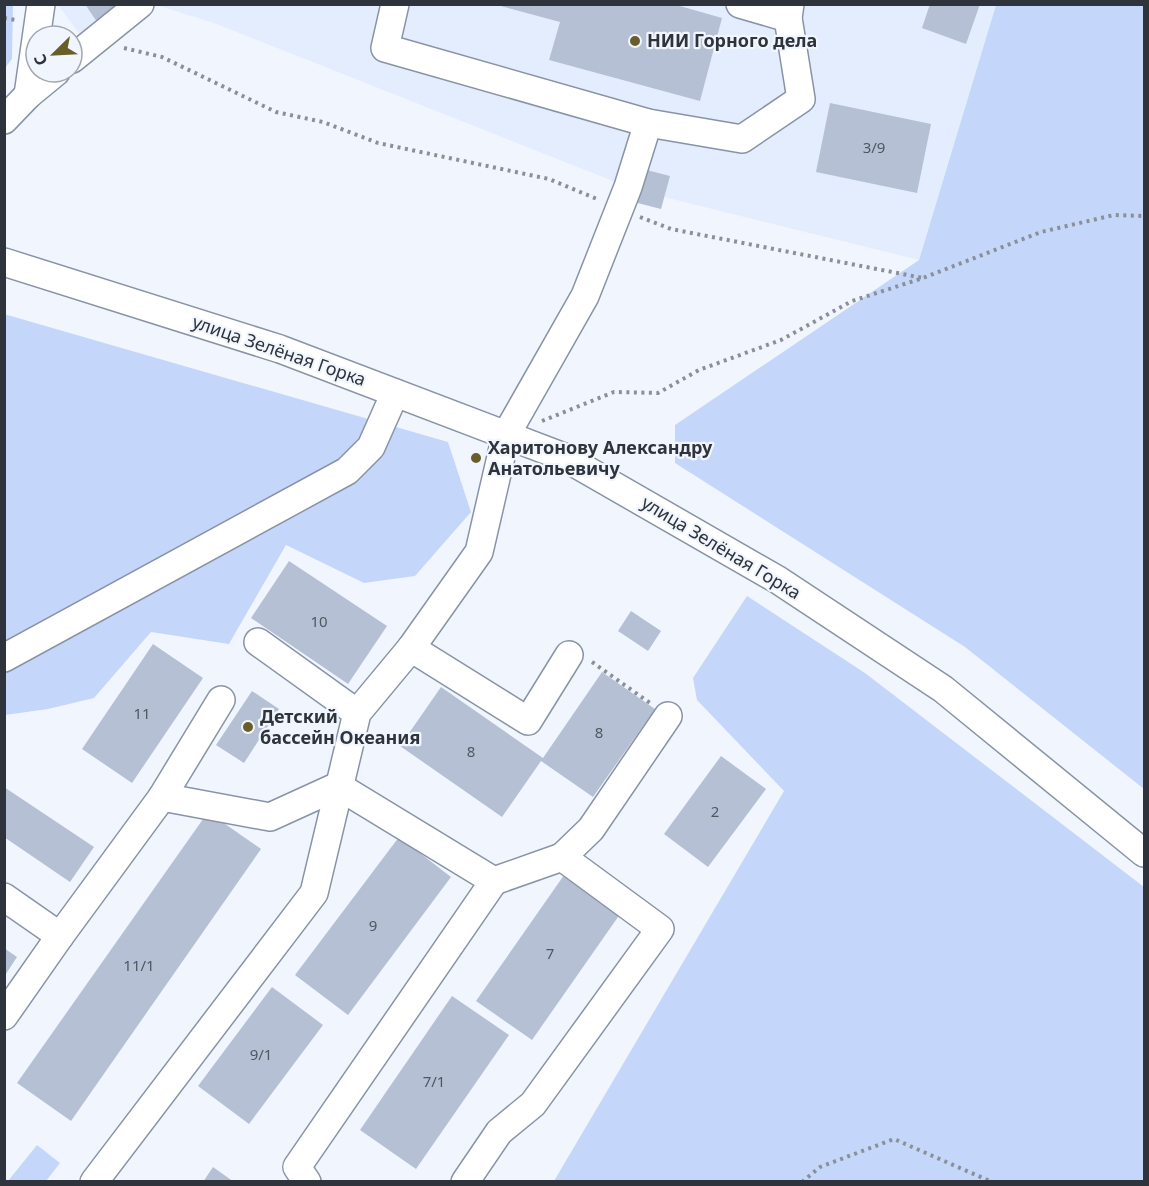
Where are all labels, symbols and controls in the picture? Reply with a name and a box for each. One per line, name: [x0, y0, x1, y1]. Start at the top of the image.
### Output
north arrow: [24, 24, 84, 84]
place label: НИИ Горного дела: [647, 28, 817, 52]
marker: НИИ Горного дела: [628, 34, 642, 48]
text: С: [28, 51, 52, 69]
house number: 3/9: [863, 137, 885, 157]
street label: улица Зелёная Горка: [189, 309, 369, 391]
place label: Харитонову Александру Анатольевичу: [488, 435, 713, 480]
marker: Харитонову Александру Анатольевичу: [469, 451, 483, 465]
street label: улица Зелёная Горка: [637, 490, 806, 604]
house number: 10: [310, 611, 328, 631]
house number: 11: [133, 703, 151, 723]
place label: Детский бассейн Океания: [260, 704, 420, 749]
marker: Детский бассейн Океания: [241, 720, 255, 734]
house number: 8: [595, 722, 603, 742]
house number: 8: [467, 741, 475, 761]
house number: 2: [711, 801, 719, 821]
house number: 9: [369, 915, 377, 935]
house number: 7: [546, 943, 554, 963]
house number: 11/1: [123, 955, 155, 975]
house number: 9/1: [250, 1044, 272, 1064]
house number: 7/1: [423, 1071, 445, 1091]

